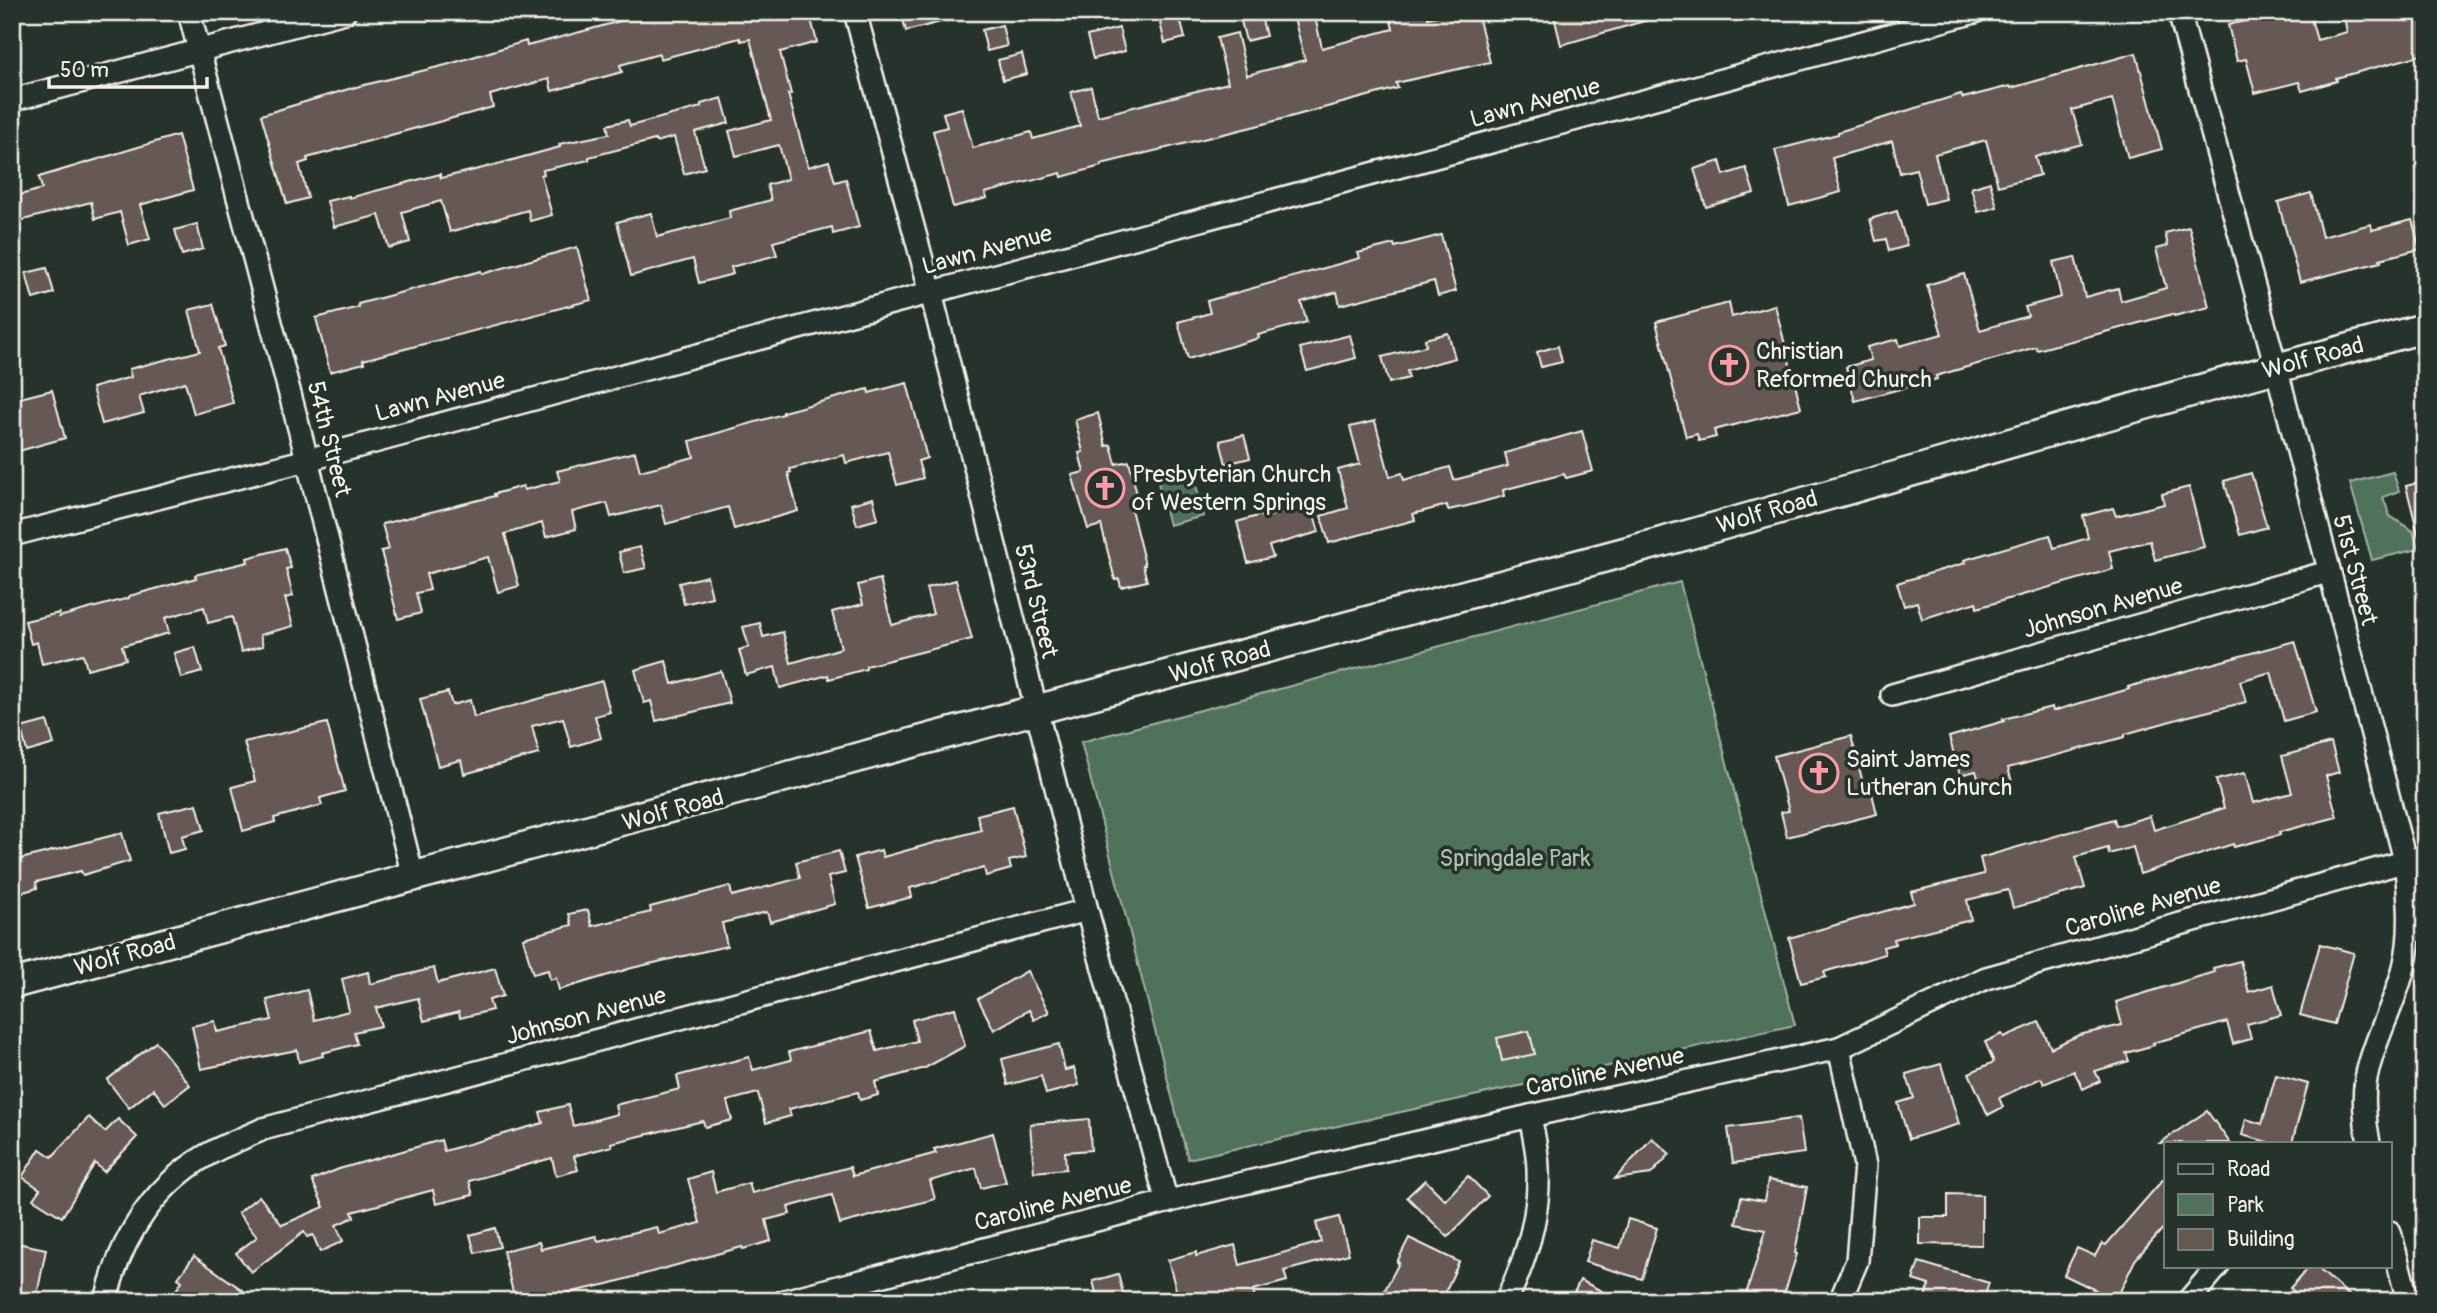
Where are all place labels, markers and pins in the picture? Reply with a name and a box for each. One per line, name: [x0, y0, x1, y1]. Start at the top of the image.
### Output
place label: Christian Reformed Church: [1756, 337, 1932, 394]
church icon: Christian Reformed Church: [1708, 344, 1750, 386]
place label: Presbyterian Church of Western Springs: [1132, 460, 1331, 517]
church icon: Presbyterian Church of Western Springs: [1084, 467, 1126, 509]
place label: Saint James Lutheran Church: [1846, 745, 2012, 802]
church icon: Saint James Lutheran Church: [1798, 752, 1840, 794]

